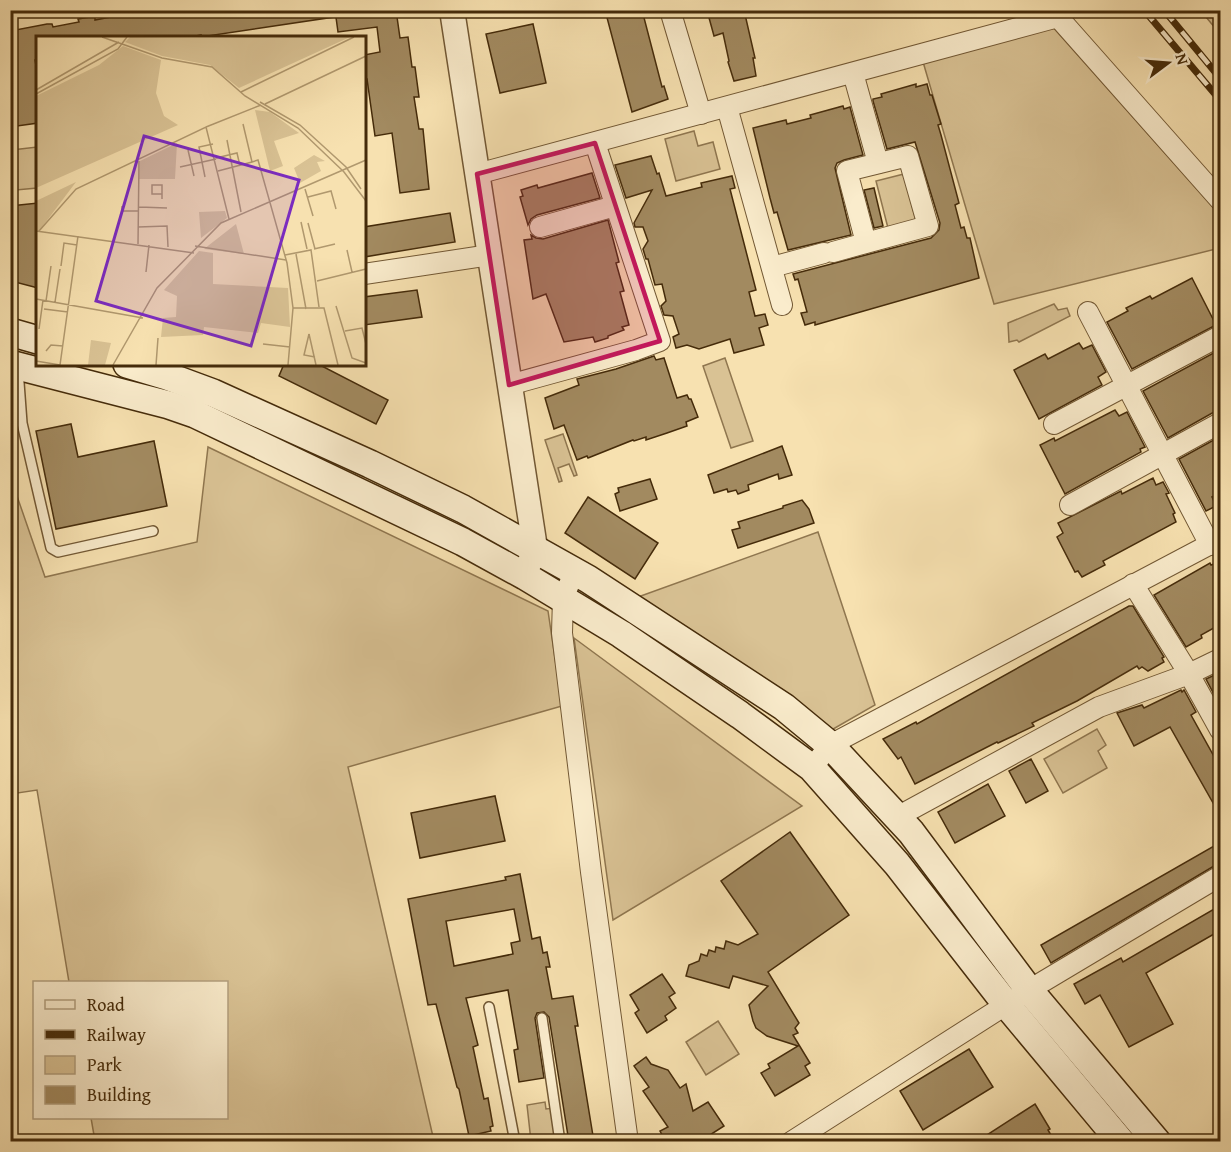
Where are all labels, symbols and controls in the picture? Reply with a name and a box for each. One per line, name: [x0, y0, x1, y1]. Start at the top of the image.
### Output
north arrow: [1138, 33, 1198, 93]
inset map: [36, 36, 366, 366]
text: N: [1169, 50, 1196, 68]
legend: [33, 981, 228, 1119]
text: Road: [87, 991, 125, 1018]
text: Railway: [87, 1021, 146, 1048]
text: Park: [87, 1051, 123, 1078]
text: Building: [87, 1081, 151, 1108]

